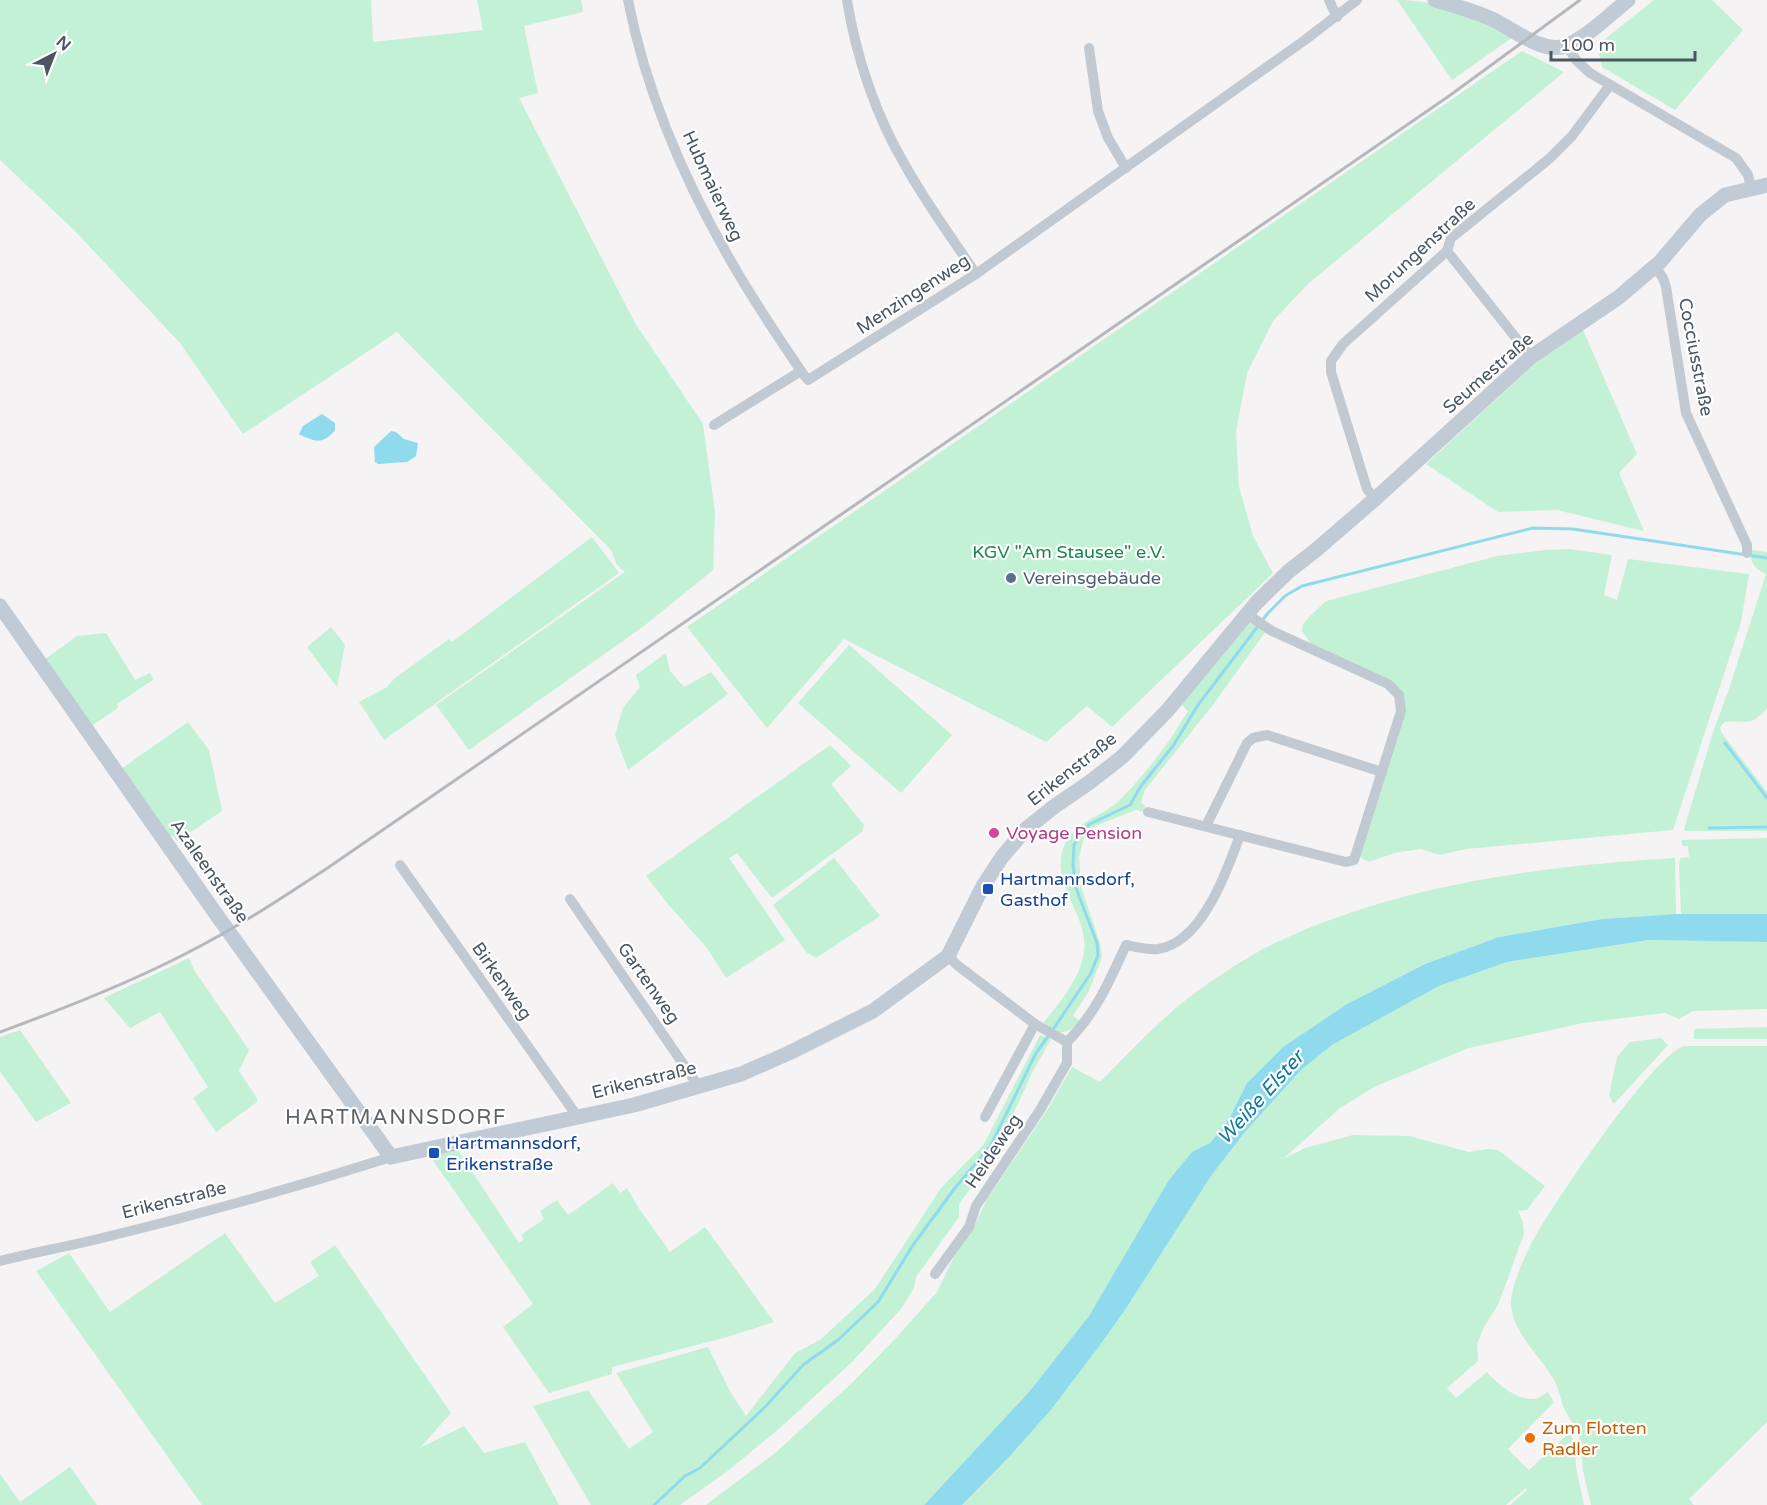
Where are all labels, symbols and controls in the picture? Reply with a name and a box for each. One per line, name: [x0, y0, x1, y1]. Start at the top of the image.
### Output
north arrow: [24, 24, 84, 84]
scale bar: [1551, 24, 1695, 62]
text: N: [52, 32, 75, 55]
text: 100 m: [1560, 34, 1615, 56]
street label: Hubmaierweg: [678, 127, 748, 245]
street label: Morungenstraße: [1360, 193, 1480, 307]
street label: Menzingenweg: [852, 249, 974, 339]
street label: Cocciusstraße: [1674, 296, 1718, 418]
street label: Seumestraße: [1438, 328, 1538, 418]
park label: KGV "Am Stausee" e.V.: [972, 541, 1166, 563]
place label: Vereinsgebäude: [1023, 567, 1161, 589]
marker: Vereinsgebäude: [1004, 571, 1018, 585]
street label: Erikenstraße: [1023, 727, 1121, 811]
street label: Azaleenstraße: [166, 815, 254, 927]
place label: Voyage Pension: [1006, 822, 1142, 844]
marker: Voyage Pension: [987, 826, 1001, 840]
place label: Hartmannsdorf, Gasthof: [1000, 868, 1135, 911]
marker: Hartmannsdorf, Gasthof: [981, 882, 995, 896]
street label: Birkenweg: [467, 938, 537, 1024]
street label: Gartenweg: [613, 938, 685, 1028]
water label: Weiße Elster: [1213, 1044, 1311, 1150]
street label: Erikenstraße: [589, 1056, 699, 1104]
district label: HARTMANNSDORF: [285, 1105, 507, 1130]
street label: Heideweg: [960, 1110, 1026, 1192]
place label: Hartmannsdorf, Erikenstraße: [446, 1132, 581, 1175]
marker: Hartmannsdorf, Erikenstraße: [427, 1146, 441, 1160]
street label: Erikenstraße: [119, 1176, 229, 1224]
place label: Zum Flotten Radler: [1542, 1417, 1647, 1460]
marker: Zum Flotten Radler: [1523, 1431, 1537, 1445]

